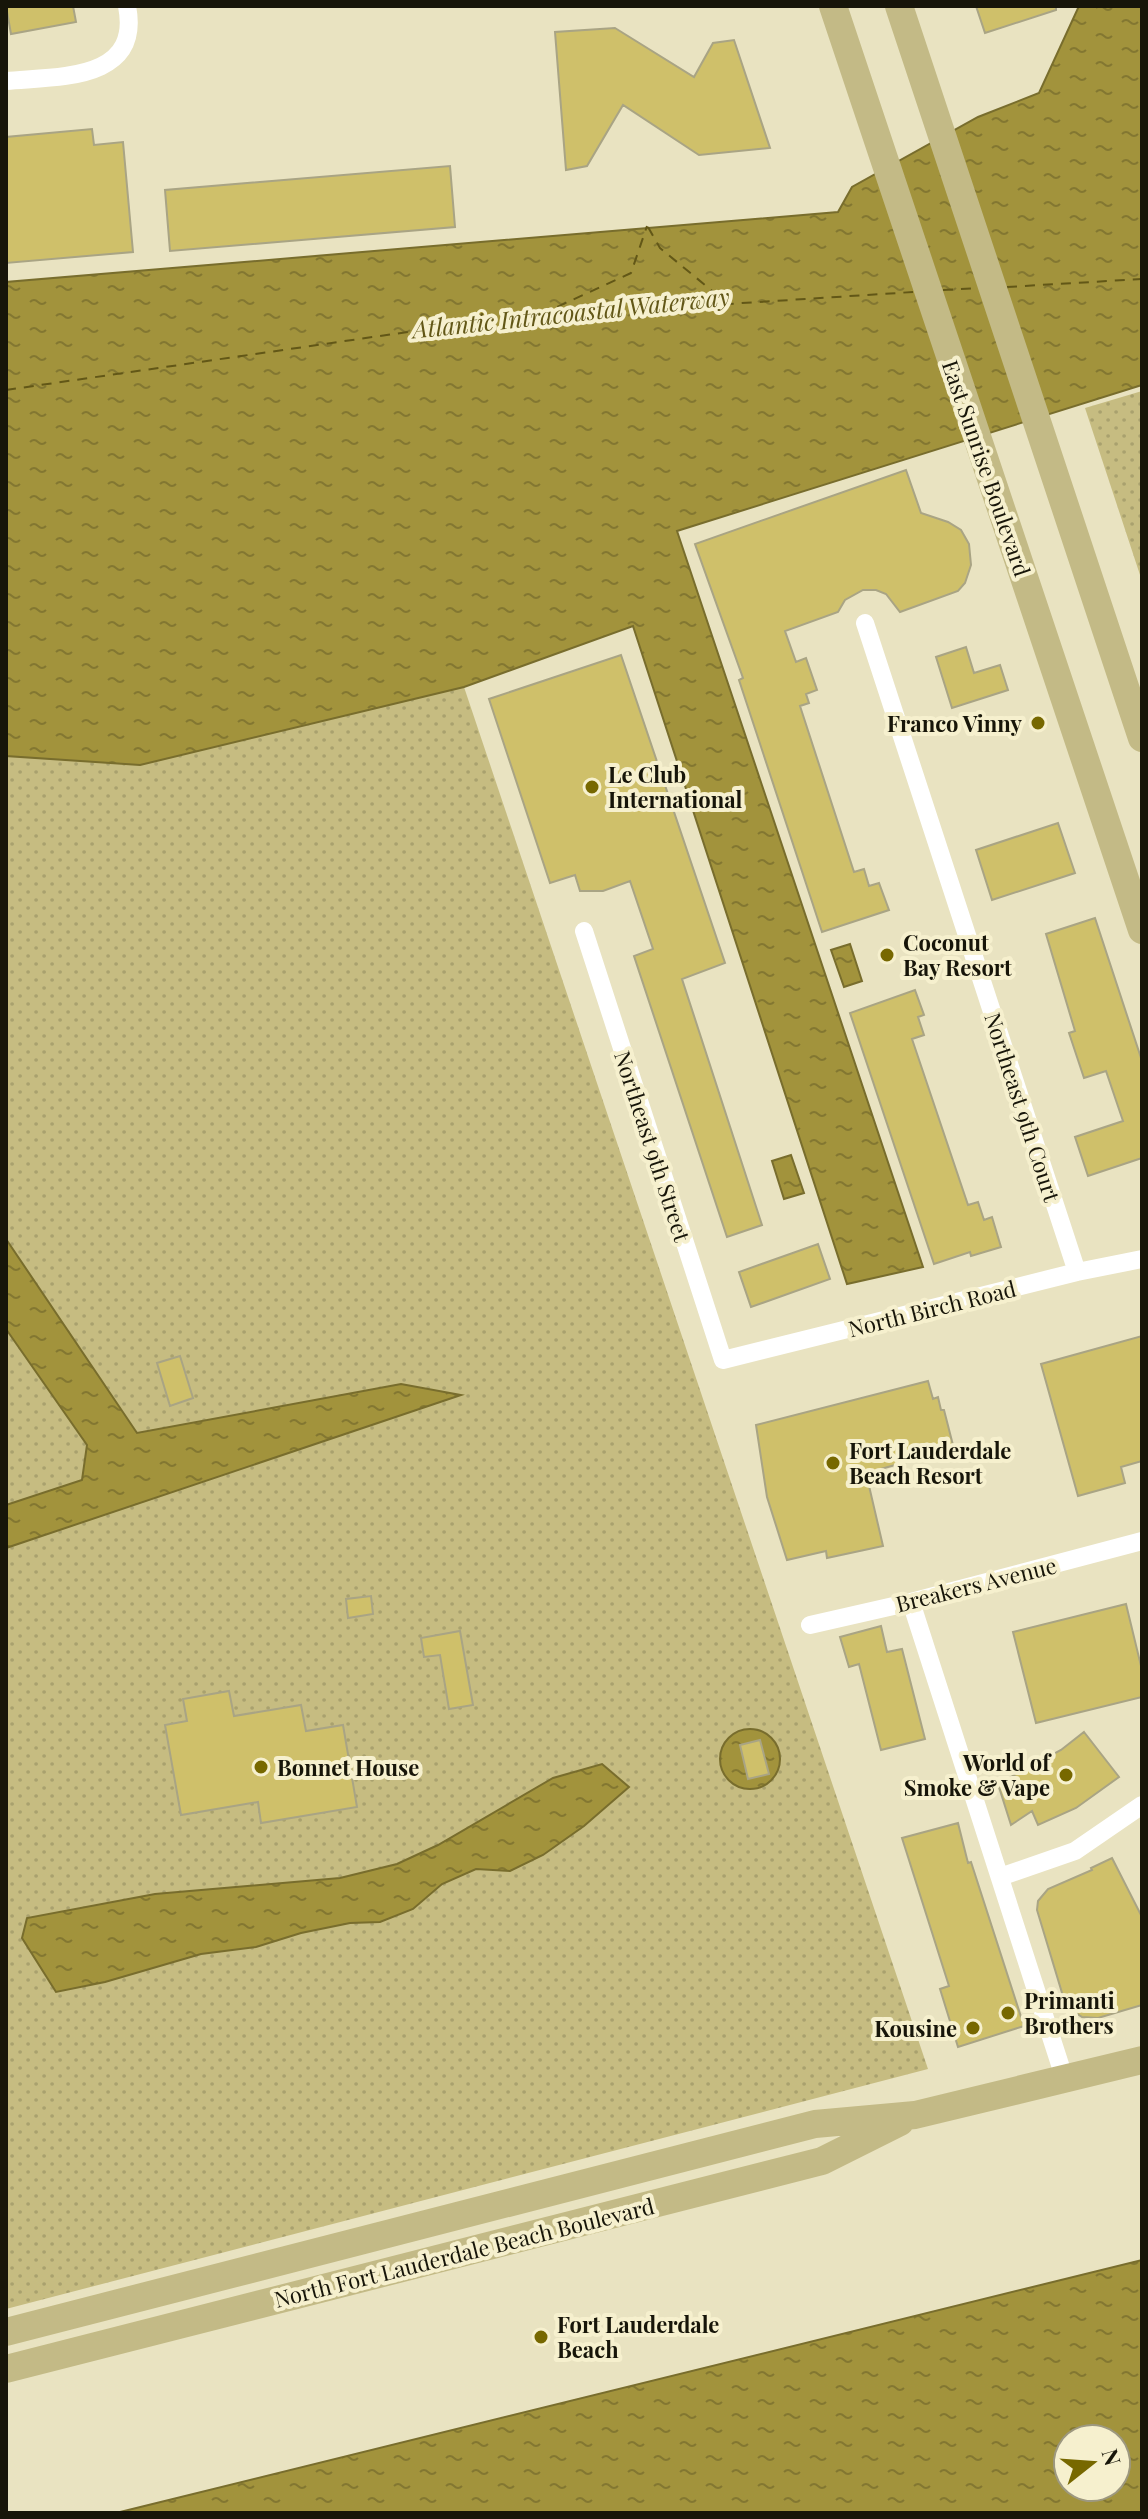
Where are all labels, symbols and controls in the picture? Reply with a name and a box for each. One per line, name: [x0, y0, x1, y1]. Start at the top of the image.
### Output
water label: Atlantic Intracoastal Waterway: [408, 279, 731, 345]
street label: East Sunrise Boulevard: [936, 356, 1038, 580]
place label: Franco Vinny: [887, 708, 1023, 738]
marker: Franco Vinny: [1029, 714, 1047, 732]
place label: Le Club International: [608, 759, 743, 814]
marker: Le Club International: [583, 778, 601, 796]
place label: Coconut Bay Resort: [903, 927, 1012, 982]
marker: Coconut Bay Resort: [878, 946, 896, 964]
street label: Northeast 9th Court: [978, 1008, 1068, 1207]
street label: Northeast 9th Street: [608, 1047, 698, 1246]
street label: North Birch Road: [845, 1273, 1019, 1343]
place label: Fort Lauderdale Beach Resort: [849, 1435, 1011, 1490]
marker: Fort Lauderdale Beach Resort: [824, 1454, 842, 1472]
street label: Breakers Avenue: [893, 1550, 1059, 1618]
place label: World of Smoke & Vape: [904, 1747, 1052, 1802]
place label: Bonnet House: [277, 1752, 419, 1782]
marker: Bonnet House: [252, 1758, 270, 1776]
marker: World of Smoke & Vape: [1057, 1766, 1075, 1784]
place label: Primanti Brothers: [1024, 1985, 1115, 2040]
marker: Primanti Brothers: [999, 2004, 1017, 2022]
place label: Kousine: [874, 2013, 957, 2043]
marker: Kousine: [964, 2019, 982, 2037]
street label: North Fort Lauderdale Beach Boulevard: [271, 2190, 657, 2314]
place label: Fort Lauderdale Beach: [557, 2309, 719, 2364]
marker: Fort Lauderdale Beach: [532, 2328, 550, 2346]
north arrow: [1052, 2423, 1132, 2503]
text: N: [1095, 2445, 1129, 2469]

